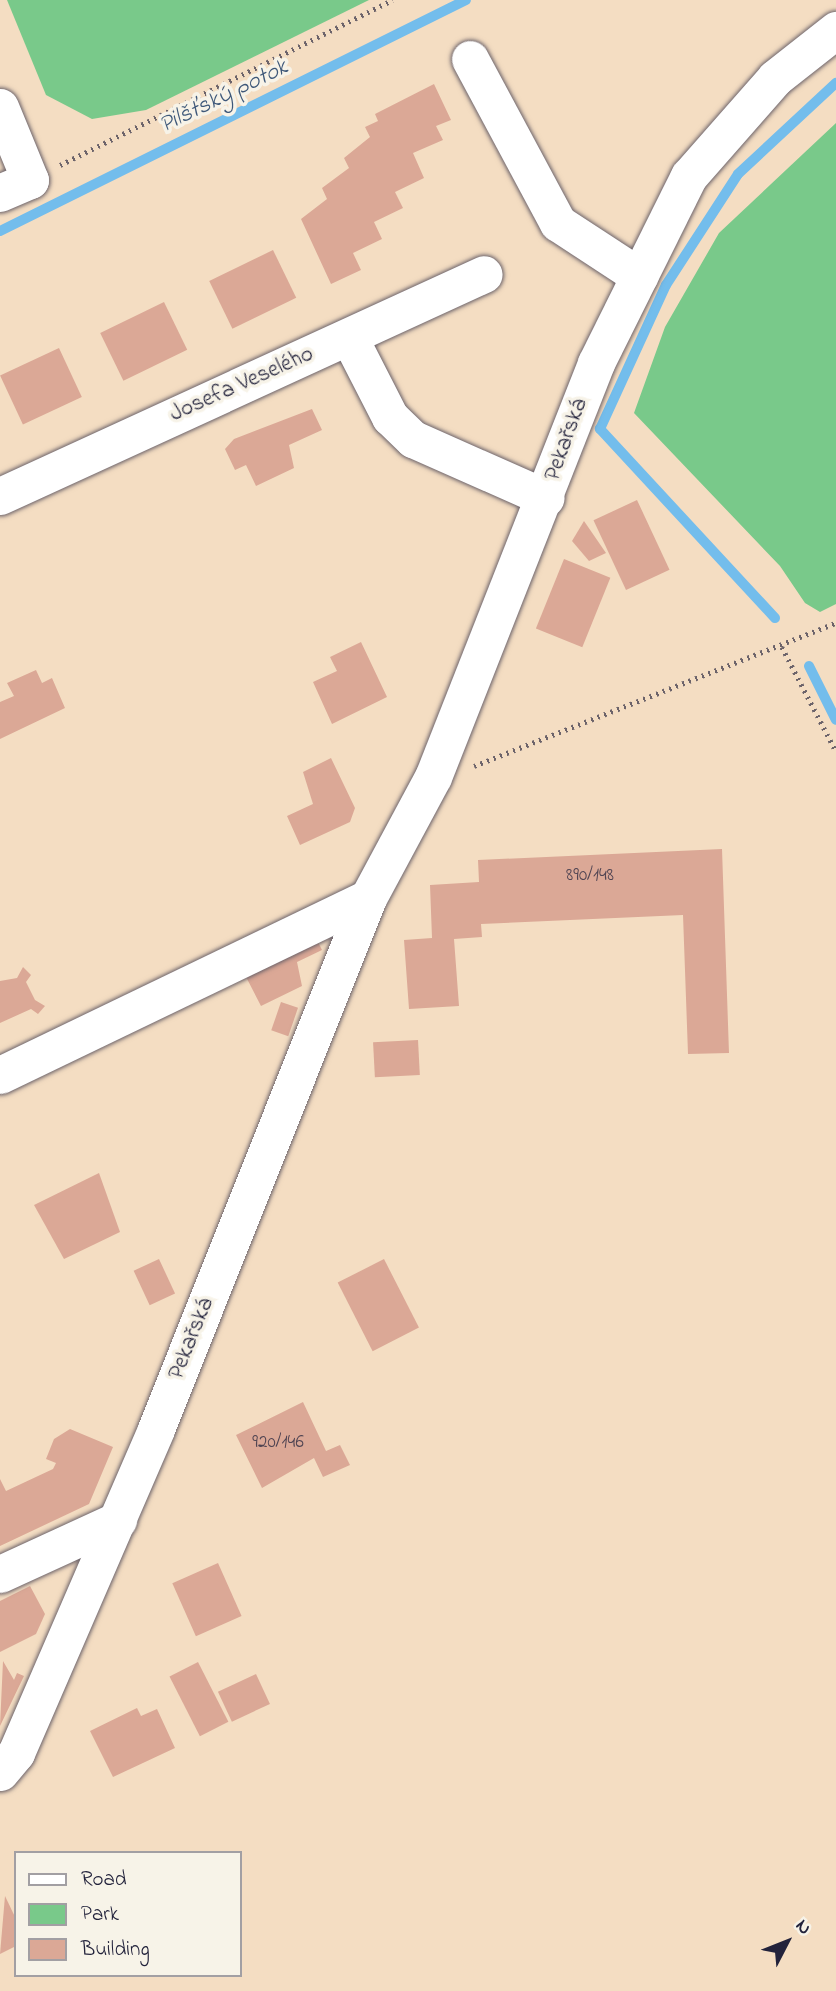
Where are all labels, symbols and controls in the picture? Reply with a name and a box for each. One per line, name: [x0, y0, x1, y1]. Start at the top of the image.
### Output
water label: Pilšťský potok: [155, 54, 293, 140]
street label: Josefa Veselého: [166, 341, 318, 429]
street label: Pekařská: [539, 395, 595, 485]
house number: 890/148: [566, 865, 614, 887]
street label: Pekařská: [163, 1294, 221, 1384]
house number: 920/146: [252, 1432, 304, 1454]
legend: [14, 1851, 242, 1977]
text: Road: [81, 1865, 127, 1895]
text: Park: [81, 1900, 119, 1930]
north arrow: [752, 1907, 822, 1977]
text: N: [789, 1914, 817, 1941]
text: Building: [81, 1935, 150, 1965]

